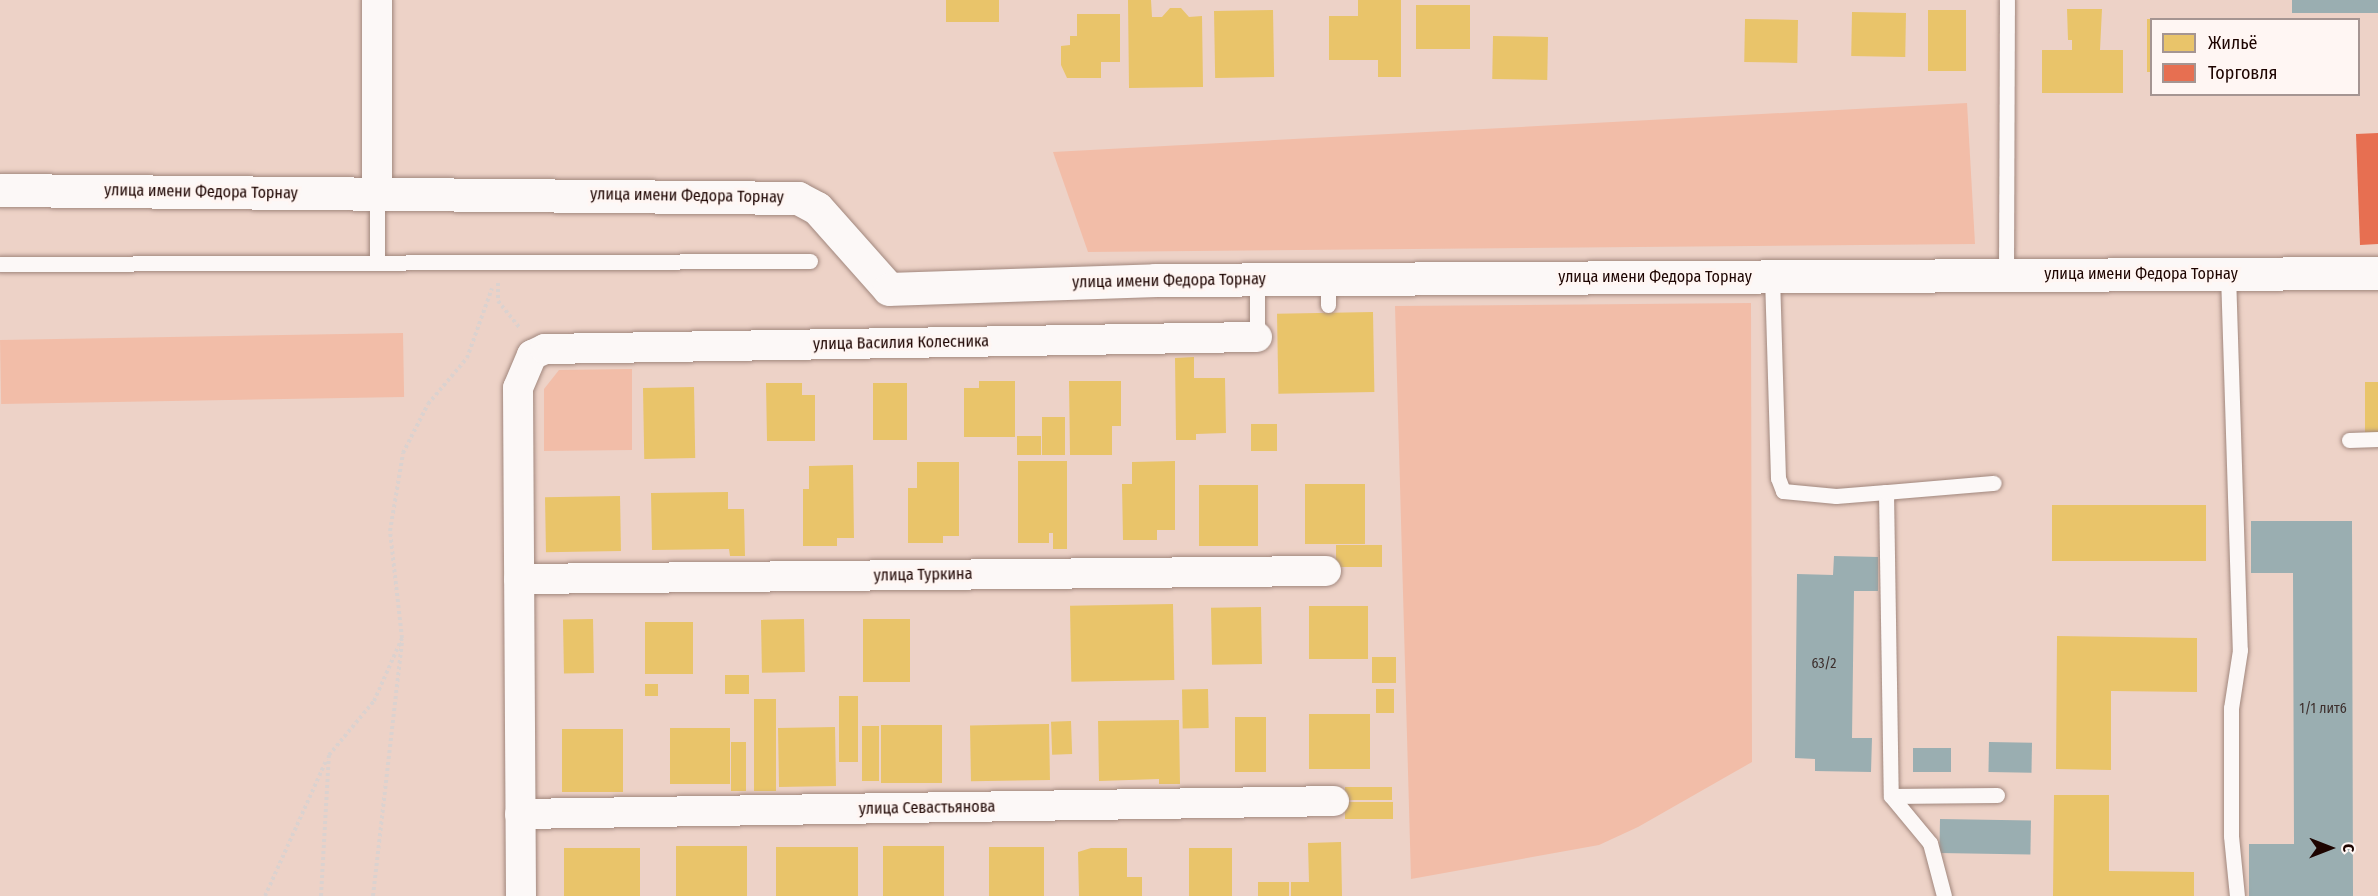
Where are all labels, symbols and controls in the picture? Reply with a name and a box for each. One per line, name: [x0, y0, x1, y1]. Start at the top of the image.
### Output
legend: [2150, 18, 2360, 96]
text: Жильё: [2208, 32, 2258, 54]
text: Торговля: [2208, 62, 2277, 84]
street label: улица имени Федора Торнау: [104, 181, 298, 203]
street label: улица имени Федора Торнау: [590, 185, 784, 207]
street label: улица имени Федора Торнау: [2044, 264, 2238, 284]
street label: улица имени Федора Торнау: [1558, 267, 1752, 287]
street label: улица имени Федора Торнау: [1072, 270, 1266, 292]
street label: улица Василия Колесника: [813, 332, 989, 354]
street label: улица Туркина: [873, 565, 973, 585]
house number: 63/2: [1811, 656, 1837, 672]
house number: 1/1 лит6: [2299, 701, 2347, 717]
street label: улица Севастьянова: [859, 797, 995, 819]
north arrow: [2300, 818, 2360, 878]
text: С: [2339, 844, 2358, 852]

